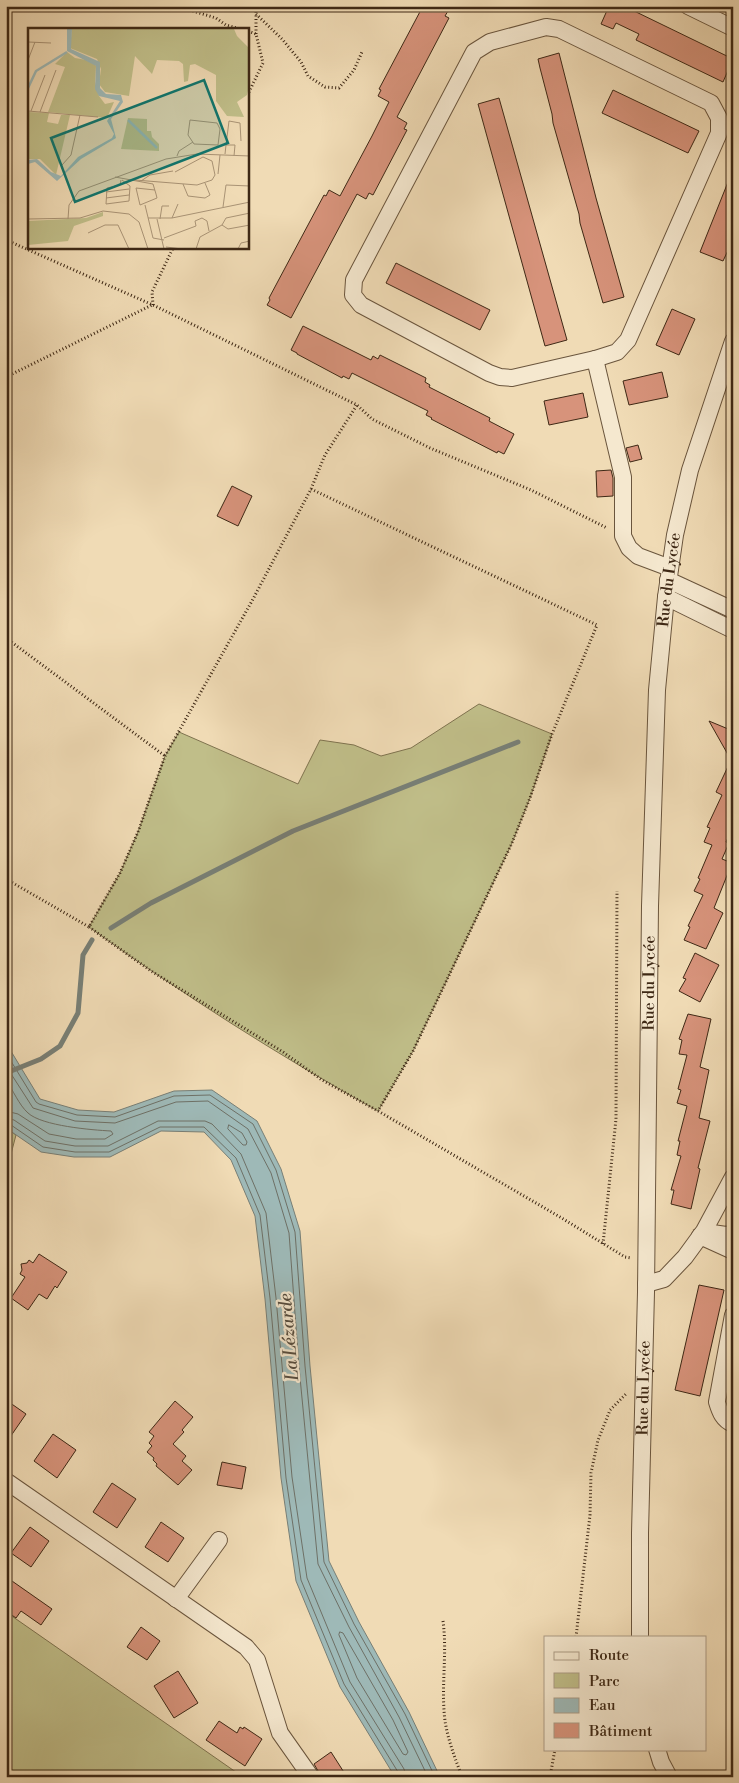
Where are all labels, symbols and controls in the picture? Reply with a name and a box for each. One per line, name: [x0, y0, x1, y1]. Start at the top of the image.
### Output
inset map: [28, 28, 249, 249]
street label: Rue du Lycée: [653, 531, 685, 628]
street label: Rue du Lycée: [639, 935, 660, 1031]
water label: La Lézarde: [274, 1292, 304, 1383]
street label: Rue du Lycée: [632, 1340, 655, 1436]
legend: [544, 1636, 706, 1750]
text: Route: [589, 1646, 629, 1665]
text: Parc: [589, 1672, 620, 1691]
text: Eau: [589, 1696, 616, 1715]
text: Bâtiment: [588, 1722, 653, 1741]

